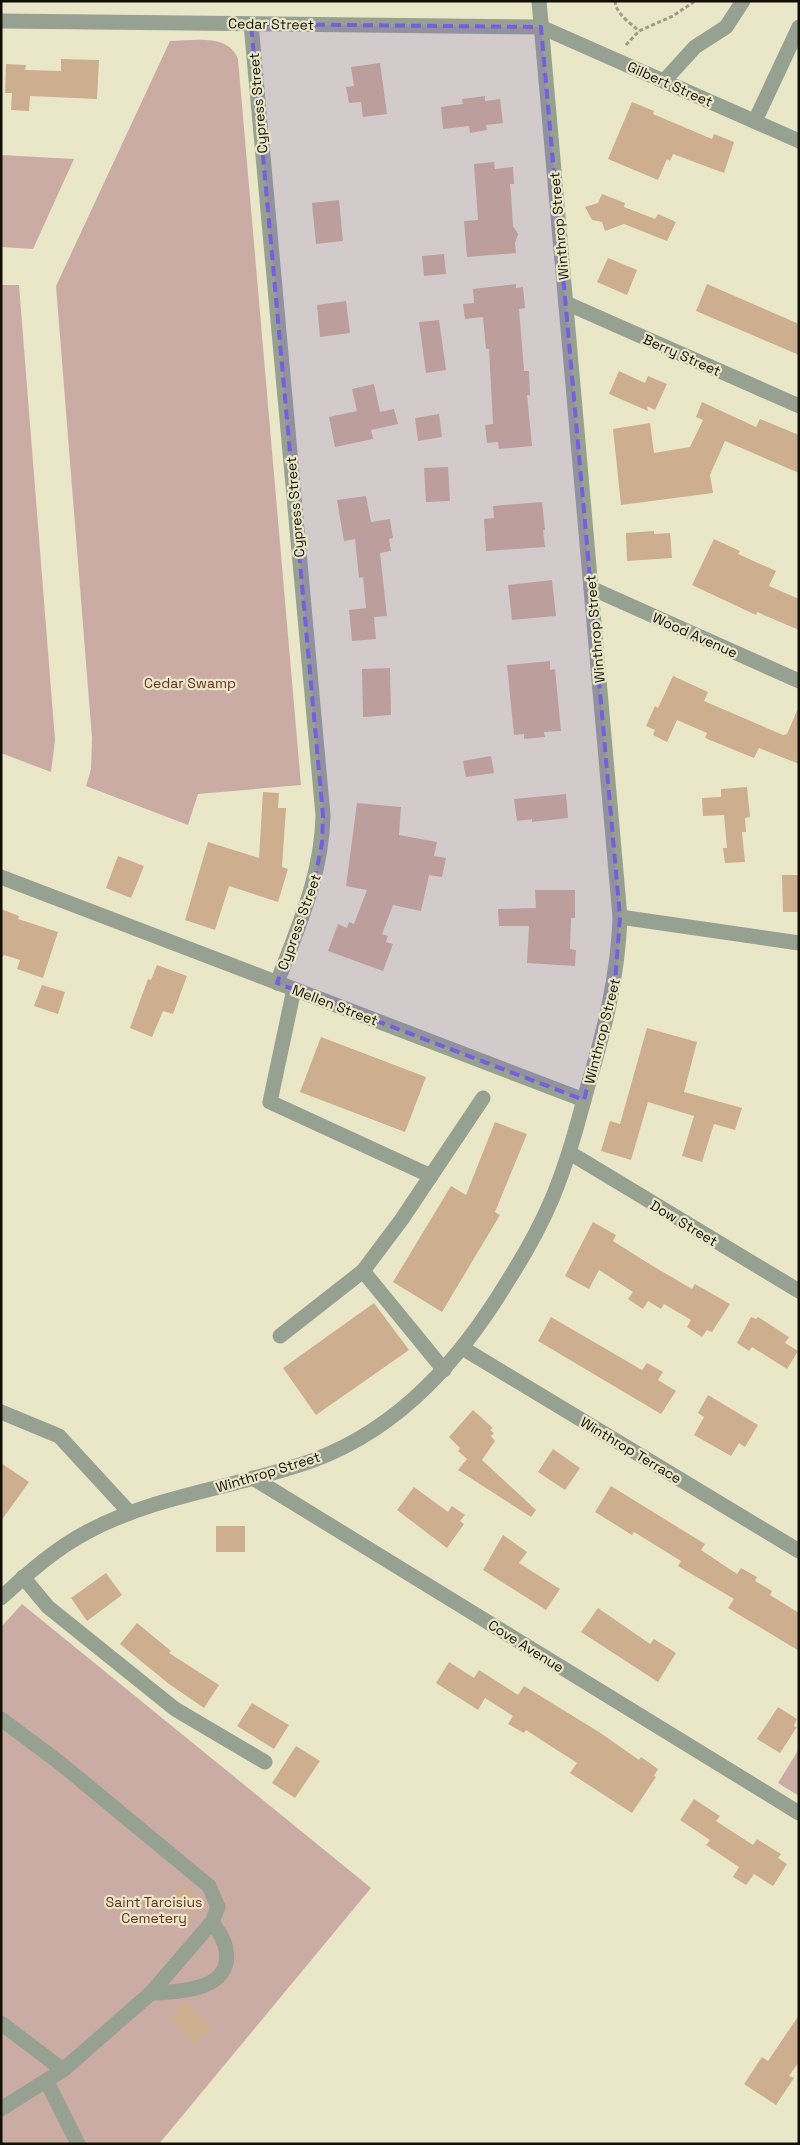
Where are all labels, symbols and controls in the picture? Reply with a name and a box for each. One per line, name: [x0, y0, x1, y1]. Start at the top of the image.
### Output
street label: Cedar Street: [228, 14, 314, 34]
street label: Cypress Street: [245, 52, 271, 154]
street label: Gilbert Street: [625, 57, 715, 111]
street label: Winthrop Street: [545, 171, 573, 281]
street label: Berry Street: [640, 330, 724, 380]
street label: Cypress Street: [282, 456, 308, 558]
street label: Winthrop Street: [581, 574, 609, 684]
street label: Wood Avenue: [650, 608, 740, 662]
park label: Cedar Swamp: [144, 674, 236, 692]
street label: Cypress Street: [273, 871, 325, 973]
street label: Winthrop Street: [580, 976, 624, 1086]
street label: Mellen Street: [290, 980, 380, 1030]
street label: Dow Street: [647, 1196, 721, 1250]
street label: Winthrop Terrace: [577, 1413, 685, 1487]
street label: Winthrop Street: [214, 1448, 322, 1496]
street label: Cove Avenue: [485, 1616, 567, 1676]
park label: Saint Tarcisius Cemetery: [106, 1893, 202, 1927]

